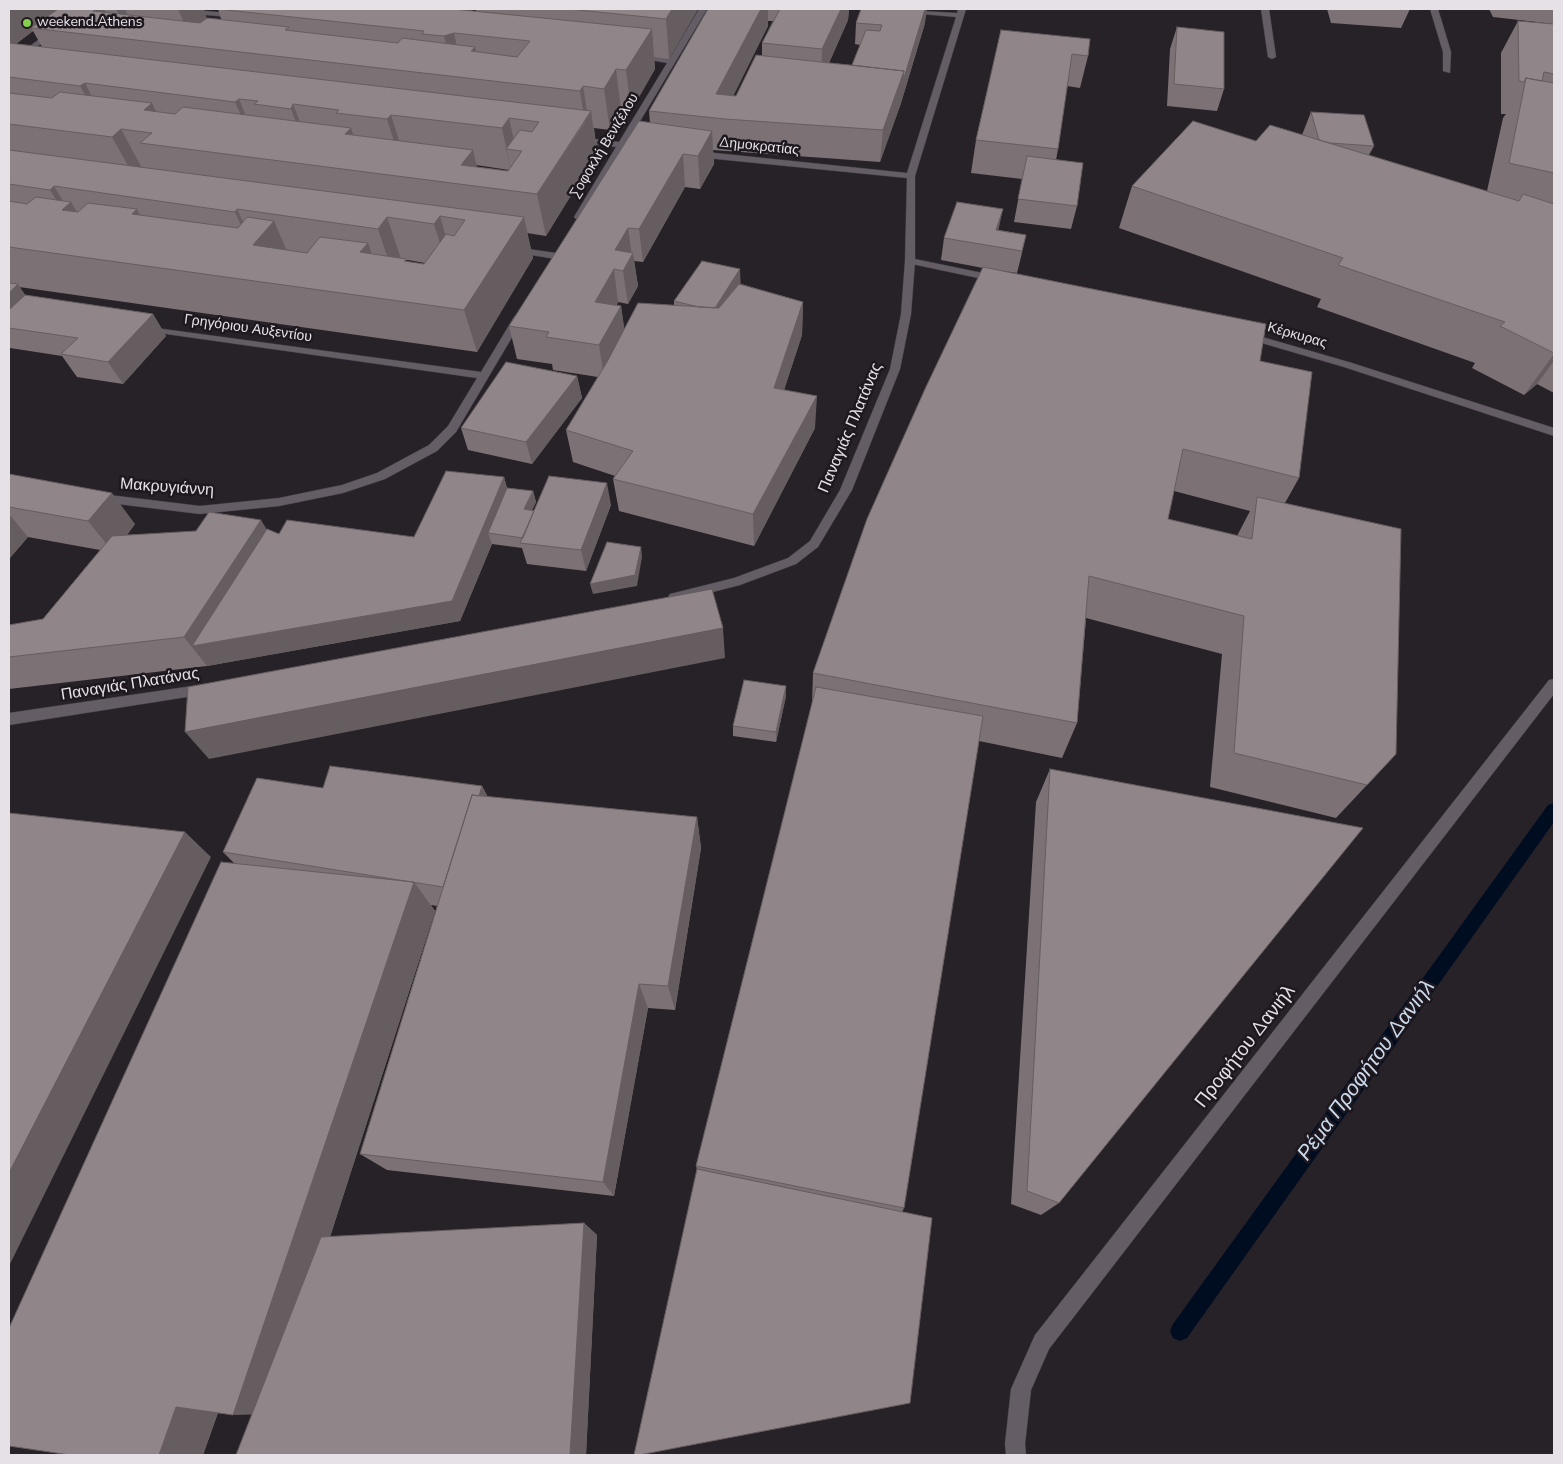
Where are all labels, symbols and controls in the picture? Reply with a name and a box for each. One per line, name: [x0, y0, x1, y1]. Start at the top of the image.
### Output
place label: weekend.Athens: [37, 15, 142, 31]
marker: weekend.Athens: [21, 17, 33, 29]
street label: Σοφοκλή Βενιζέλου: [567, 91, 643, 201]
street label: Δημοκρατίας: [718, 134, 800, 160]
street label: Γρηγόριου Αυξεντίου: [183, 312, 313, 346]
street label: Κέρκυρας: [1265, 320, 1329, 352]
street label: Παναγιάς Πλατάνας: [815, 360, 887, 496]
street label: Μακρυγιάννη: [119, 475, 215, 501]
street label: Παναγιάς Πλατάνας: [60, 665, 200, 705]
water label: Ρέμα Προφήτου Δανιήλ: [1293, 976, 1441, 1166]
street label: Προφήτου Δανιήλ: [1191, 981, 1301, 1113]

